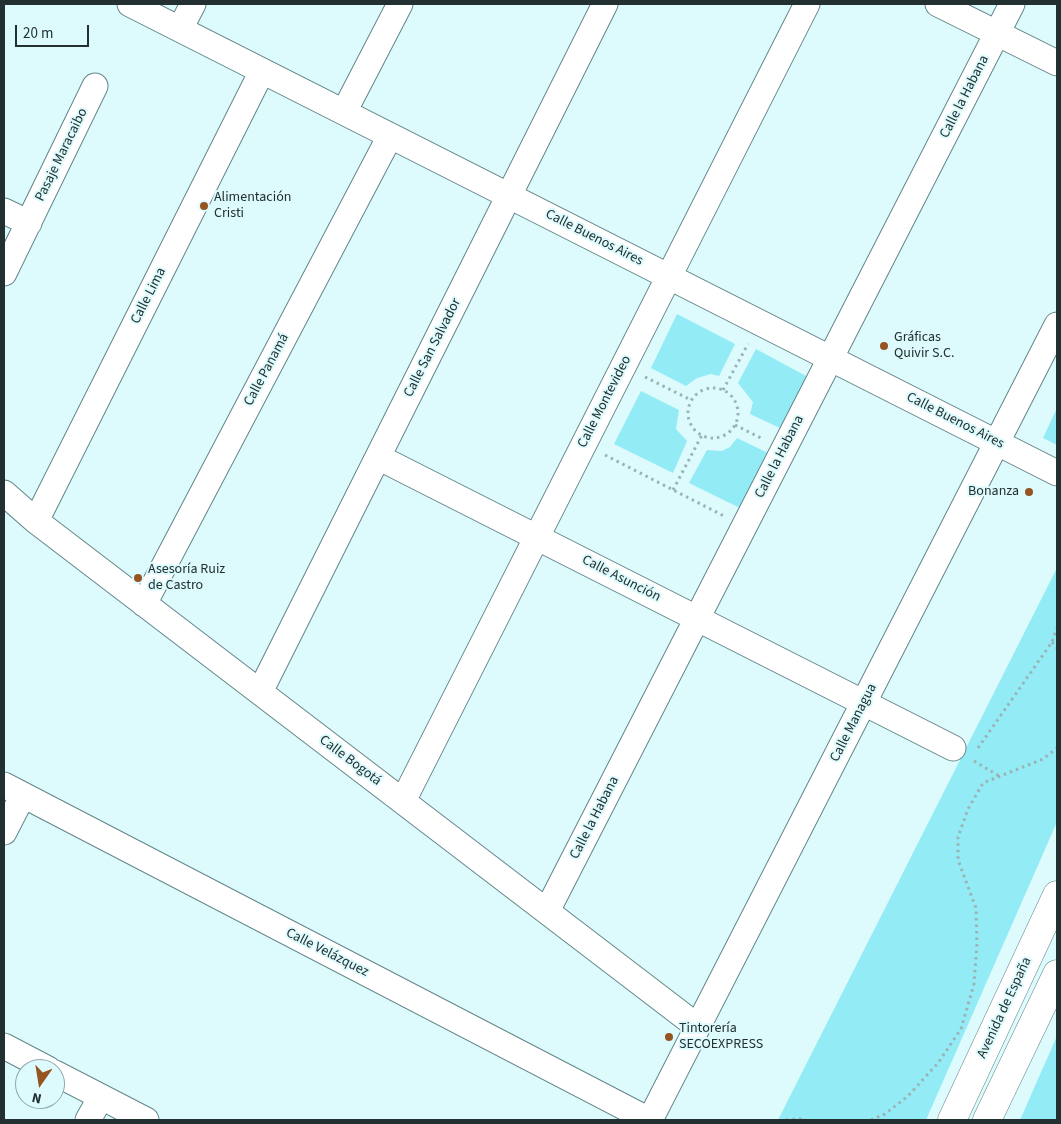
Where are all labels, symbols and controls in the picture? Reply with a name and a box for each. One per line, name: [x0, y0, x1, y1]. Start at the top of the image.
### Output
scale bar: [18, 15, 91, 47]
text: 20 m: [23, 23, 53, 44]
street label: Calle la Habana: [937, 53, 993, 141]
street label: Pasaje Maracaibo: [32, 106, 92, 204]
place label: Alimentación Cristi: [214, 190, 291, 222]
marker: Alimentación Cristi: [198, 200, 210, 212]
street label: Calle Buenos Aires: [542, 206, 646, 270]
street label: Calle Lima: [128, 265, 170, 327]
street label: Calle San Salvador: [401, 296, 465, 400]
place label: Gráficas Quivir S.C.: [894, 330, 954, 362]
street label: Calle Panamá: [241, 331, 293, 409]
marker: Gráficas Quivir S.C.: [878, 340, 890, 352]
street label: Calle Montevideo: [575, 353, 635, 451]
street label: Calle Buenos Aires: [903, 389, 1007, 453]
street label: Calle la Habana: [752, 413, 808, 501]
place label: Bonanza: [968, 484, 1019, 500]
marker: Bonanza: [1023, 486, 1035, 498]
street label: Calle Asunción: [579, 552, 663, 606]
place label: Asesoría Ruiz de Castro: [148, 562, 225, 594]
marker: Asesoría Ruiz de Castro: [132, 572, 144, 584]
street label: Calle Managua: [827, 681, 881, 765]
street label: Calle Bogotá: [316, 732, 384, 790]
street label: Calle la Habana: [567, 774, 623, 862]
street label: Calle Velázquez: [283, 925, 371, 981]
street label: Avenida de España: [974, 955, 1036, 1061]
place label: Tintorería SECOEXPRESS: [679, 1021, 763, 1054]
marker: Tintorería SECOEXPRESS: [663, 1031, 675, 1043]
north arrow: [15, 1059, 65, 1109]
text: N: [30, 1087, 44, 1108]

